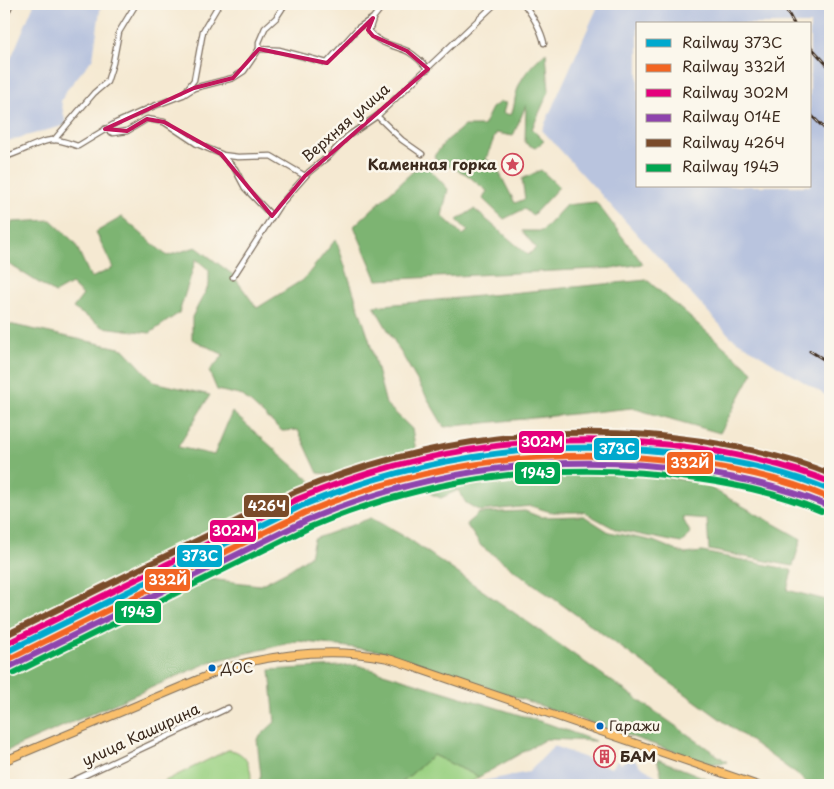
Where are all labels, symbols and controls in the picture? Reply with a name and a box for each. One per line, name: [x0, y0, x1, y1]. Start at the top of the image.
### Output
legend: [636, 22, 812, 188]
text: Railway 373C: [682, 30, 783, 53]
text: Railway 332Й: [682, 54, 785, 77]
street label: Верхняя улица: [296, 77, 395, 167]
text: Railway 302М: [682, 80, 789, 103]
text: Railway 014Е: [682, 104, 781, 127]
text: Railway 426Ч: [682, 130, 785, 153]
place label: Каменная горка: [368, 152, 497, 175]
place icon: Каменная горка: [501, 153, 525, 177]
text: Railway 194Э: [682, 154, 779, 177]
line badge: 302М: [518, 430, 565, 454]
text: 302М: [521, 431, 563, 452]
line badge: 373C: [593, 437, 640, 461]
text: 373C: [599, 438, 635, 459]
line badge: 332Й: [666, 451, 714, 475]
text: 332Й: [670, 452, 710, 473]
line badge: 194Э: [514, 461, 561, 485]
text: 194Э: [521, 462, 555, 483]
line badge: 426Ч: [243, 494, 290, 518]
text: 426Ч: [248, 495, 286, 516]
line badge: 302М: [209, 519, 257, 543]
text: 302М: [212, 520, 254, 541]
line badge: 373C: [176, 544, 223, 568]
text: 373C: [182, 545, 218, 566]
line badge: 332Й: [144, 568, 191, 592]
text: 332Й: [148, 569, 188, 590]
line badge: 194Э: [114, 600, 162, 624]
text: 194Э: [121, 601, 155, 622]
place label: ДОС: [220, 657, 254, 678]
marker: ДОС: [207, 663, 217, 673]
street label: улица Каширина: [78, 696, 204, 771]
place label: Гаражи: [609, 715, 660, 736]
marker: Гаражи: [595, 721, 605, 731]
place label: БАМ: [620, 744, 656, 767]
building icon: БАМ: [592, 745, 616, 769]

